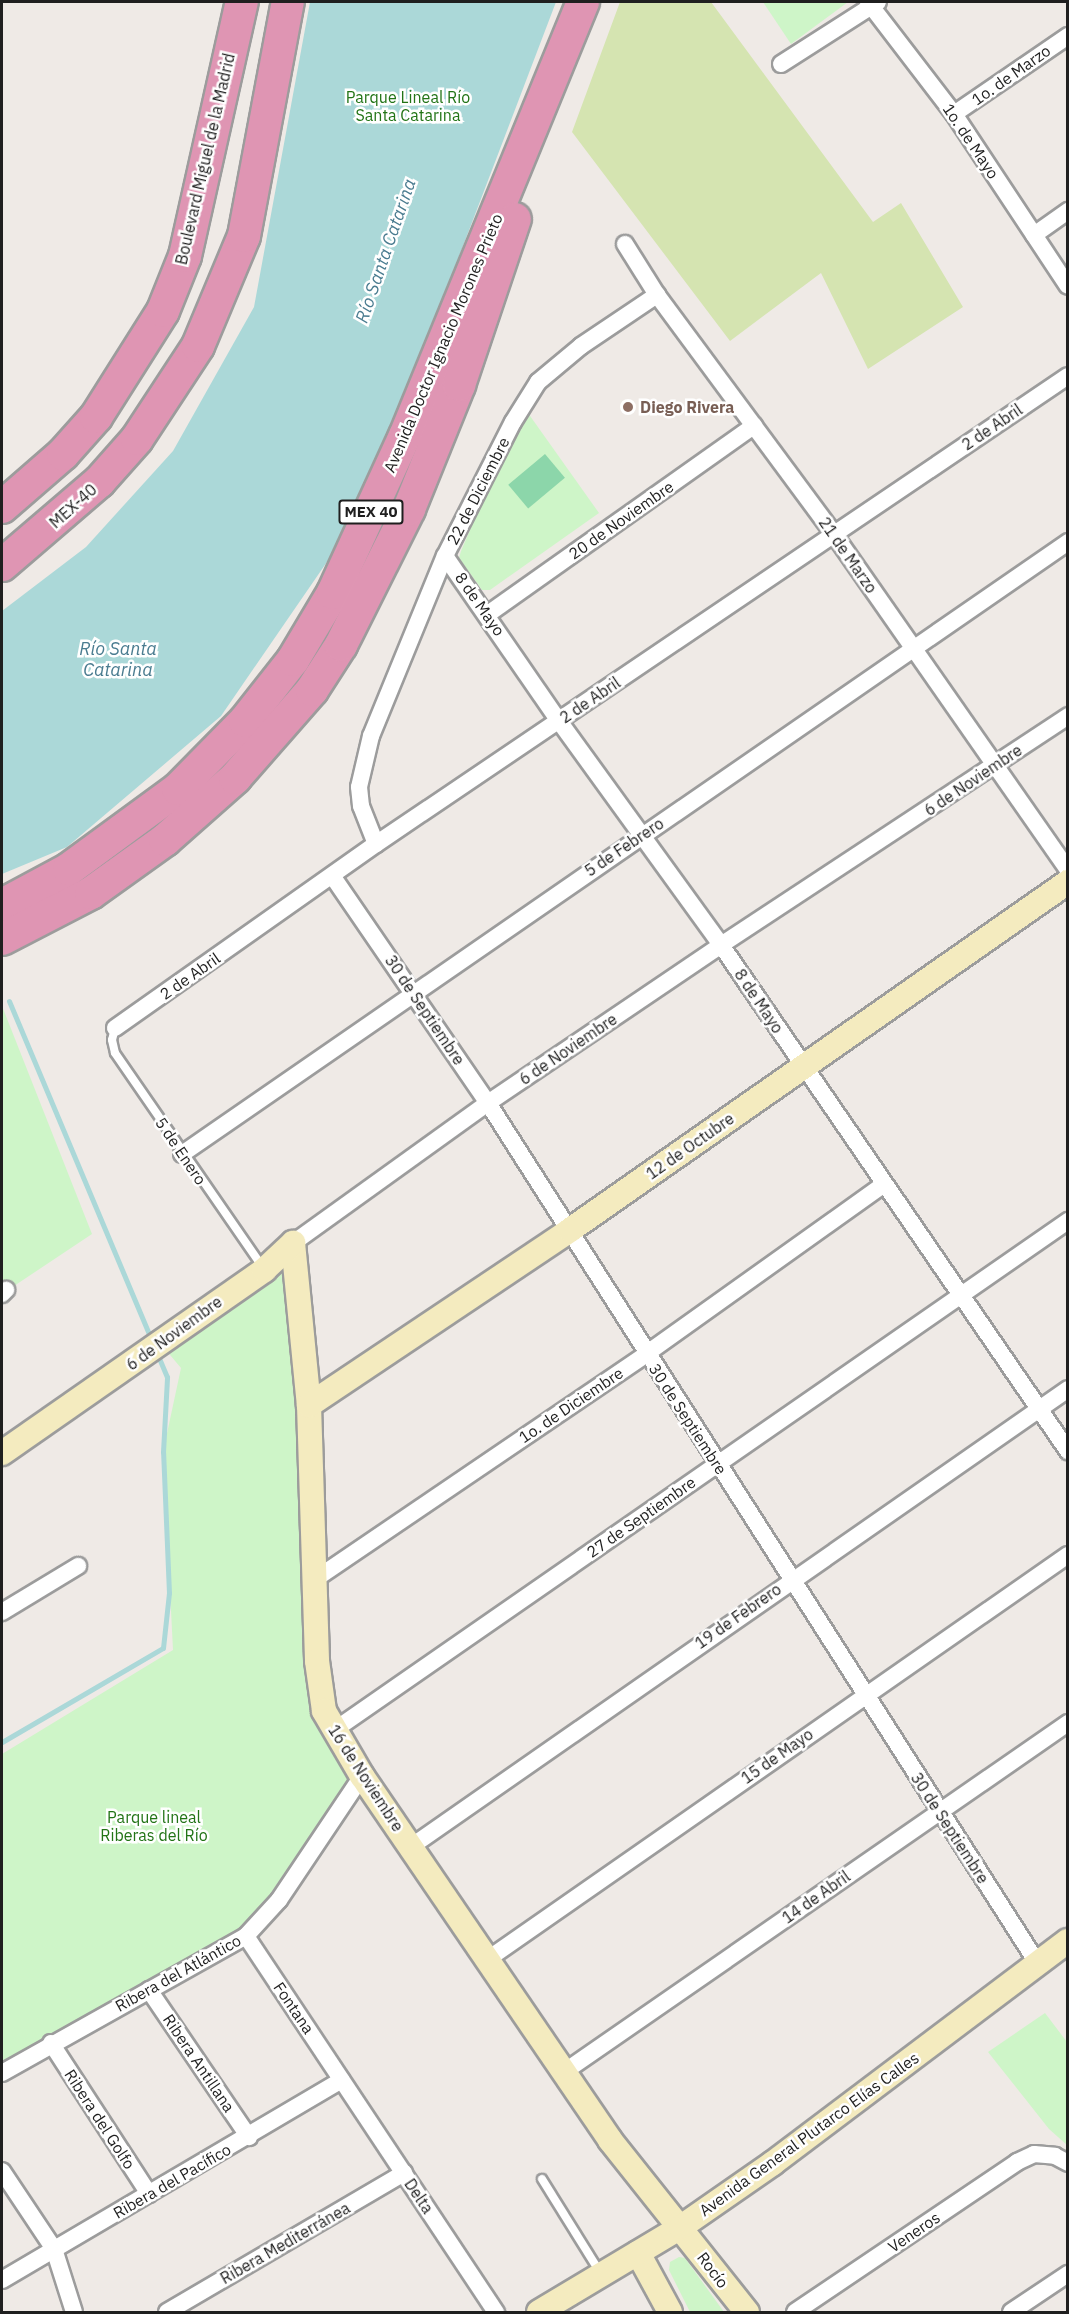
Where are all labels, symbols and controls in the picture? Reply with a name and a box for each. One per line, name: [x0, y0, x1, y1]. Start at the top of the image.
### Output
street label: 1o. de Marzo: [968, 41, 1054, 109]
street label: Boulevard Miguel de la Madrid: [171, 51, 239, 267]
park label: Parque Lineal Río Santa Catarina: [346, 87, 470, 125]
street label: 1o. de Mayo: [939, 100, 1003, 182]
water label: Río Santa Catarina: [351, 176, 421, 326]
street label: Avenida Doctor Ignacio Morones Prieto: [380, 211, 506, 475]
place label: Diego Rivera: [640, 397, 734, 417]
marker: Diego Rivera: [621, 400, 635, 414]
street label: 2 de Abril: [958, 400, 1026, 454]
street label: 22 de Diciembre: [443, 434, 513, 548]
street label: 20 de Noviembre: [565, 477, 677, 563]
street label: MEX-40: [45, 480, 101, 532]
road number: MEX 40: [338, 500, 404, 524]
street label: 21 de Marzo: [815, 513, 881, 597]
street label: 8 de Mayo: [451, 568, 509, 640]
water label: Río Santa Catarina: [79, 639, 157, 682]
street label: 2 de Abril: [556, 673, 624, 727]
street label: 6 de Noviembre: [920, 740, 1026, 820]
street label: 5 de Febrero: [581, 814, 667, 880]
street label: 2 de Abril: [156, 948, 224, 1004]
street label: 30 de Septiembre: [381, 951, 469, 1069]
street label: 8 de Mayo: [730, 965, 788, 1037]
street label: 6 de Noviembre: [515, 1009, 621, 1089]
street label: 12 de Octubre: [642, 1109, 738, 1183]
street label: 5 de Enero: [151, 1114, 211, 1188]
street label: 6 de Noviembre: [122, 1292, 226, 1374]
street label: 30 de Septiembre: [645, 1360, 731, 1478]
street label: 1o. de Diciembre: [515, 1363, 627, 1447]
street label: 27 de Septiembre: [583, 1472, 699, 1562]
street label: 19 de Febrero: [691, 1579, 785, 1653]
street label: 16 de Noviembre: [324, 1721, 408, 1835]
street label: 15 de Mayo: [737, 1724, 817, 1788]
street label: 30 de Septiembre: [907, 1769, 993, 1887]
park label: Parque lineal Riberas del Río: [100, 1807, 208, 1845]
street label: 14 de Abril: [778, 1867, 854, 1927]
street label: Ribera del Atlántico: [112, 1930, 244, 2016]
street label: Fontana: [270, 1978, 318, 2038]
street label: Ribera Antillana: [159, 2010, 239, 2116]
street label: Avenida General Plutarco Elías Calles: [695, 2048, 923, 2220]
street label: Ribera del Golfo: [61, 2065, 139, 2173]
street label: Ribera del Pacífico: [110, 2140, 234, 2222]
street label: Delta: [400, 2175, 438, 2217]
street label: Ribera Mediterránea: [217, 2198, 353, 2288]
street label: Veneros: [884, 2208, 944, 2256]
street label: Rocío: [693, 2248, 733, 2292]

